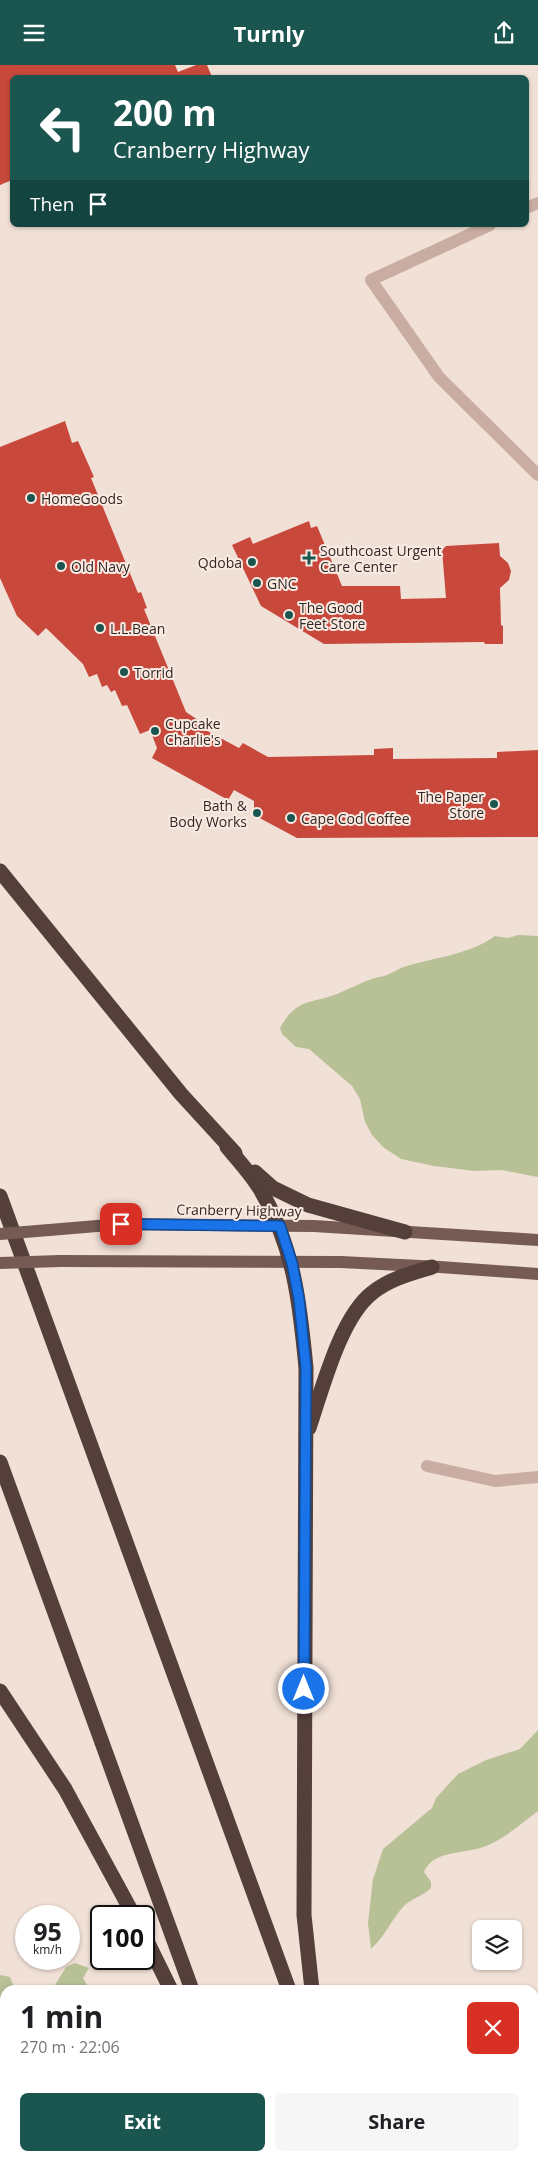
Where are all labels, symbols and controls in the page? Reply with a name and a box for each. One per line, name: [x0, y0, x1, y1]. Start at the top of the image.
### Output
text: Turnly: [234, 18, 304, 48]
icon: menu: [20, 19, 48, 47]
icon: share: [490, 19, 518, 47]
text: 200 m: [113, 89, 217, 136]
icon: left: [30, 95, 95, 160]
text: Cranberry Highway: [113, 134, 310, 164]
icon: arrive: [84, 190, 112, 218]
text: Then: [30, 191, 74, 217]
place label: HomeGoods: [41, 489, 123, 508]
marker: HomeGoods: [25, 492, 37, 504]
place label: Southcoast Urgent Care Center: [320, 541, 441, 576]
marker: Southcoast Urgent Care Center: [302, 551, 316, 565]
place label: Qdoba: [198, 553, 242, 572]
marker: Qdoba: [246, 556, 258, 568]
place label: Old Navy: [71, 557, 131, 576]
marker: Old Navy: [55, 560, 67, 572]
place label: GNC: [267, 574, 297, 593]
marker: GNC: [251, 577, 263, 589]
place label: The Good Feet Store: [299, 598, 365, 633]
marker: The Good Feet Store: [283, 609, 295, 621]
place label: L.L.Bean: [110, 619, 165, 638]
marker: L.L.Bean: [94, 622, 106, 634]
place label: Torrid: [134, 663, 174, 682]
marker: Torrid: [118, 666, 130, 678]
place label: Cupcake Charlie's: [165, 714, 221, 749]
marker: Cupcake Charlie's: [149, 725, 161, 737]
place label: The Paper Store: [418, 787, 484, 822]
place label: Bath & Body Works: [169, 796, 248, 831]
marker: The Paper Store: [488, 798, 500, 810]
marker: Bath & Body Works: [251, 807, 263, 819]
place label: Cape Cod Coffee: [301, 809, 410, 828]
marker: Cape Cod Coffee: [285, 812, 297, 824]
street label: Cranberry Highway: [176, 1199, 303, 1221]
pin: [100, 1203, 142, 1245]
icon: arrive: [107, 1210, 135, 1238]
position arrow: [277, 1662, 329, 1714]
speed limit sign: 100: [90, 1905, 155, 1970]
text: 95: [33, 1914, 62, 1948]
map controls: [472, 1920, 522, 1970]
button: layers: [472, 1920, 522, 1970]
text: km/h: [33, 1941, 62, 1958]
text: 1 min: [20, 1996, 103, 2037]
button: close: [467, 2002, 519, 2054]
text: 270 m · 22:06: [20, 2036, 120, 2058]
button: Exit: [20, 2093, 265, 2151]
button: Share: [275, 2093, 519, 2151]

